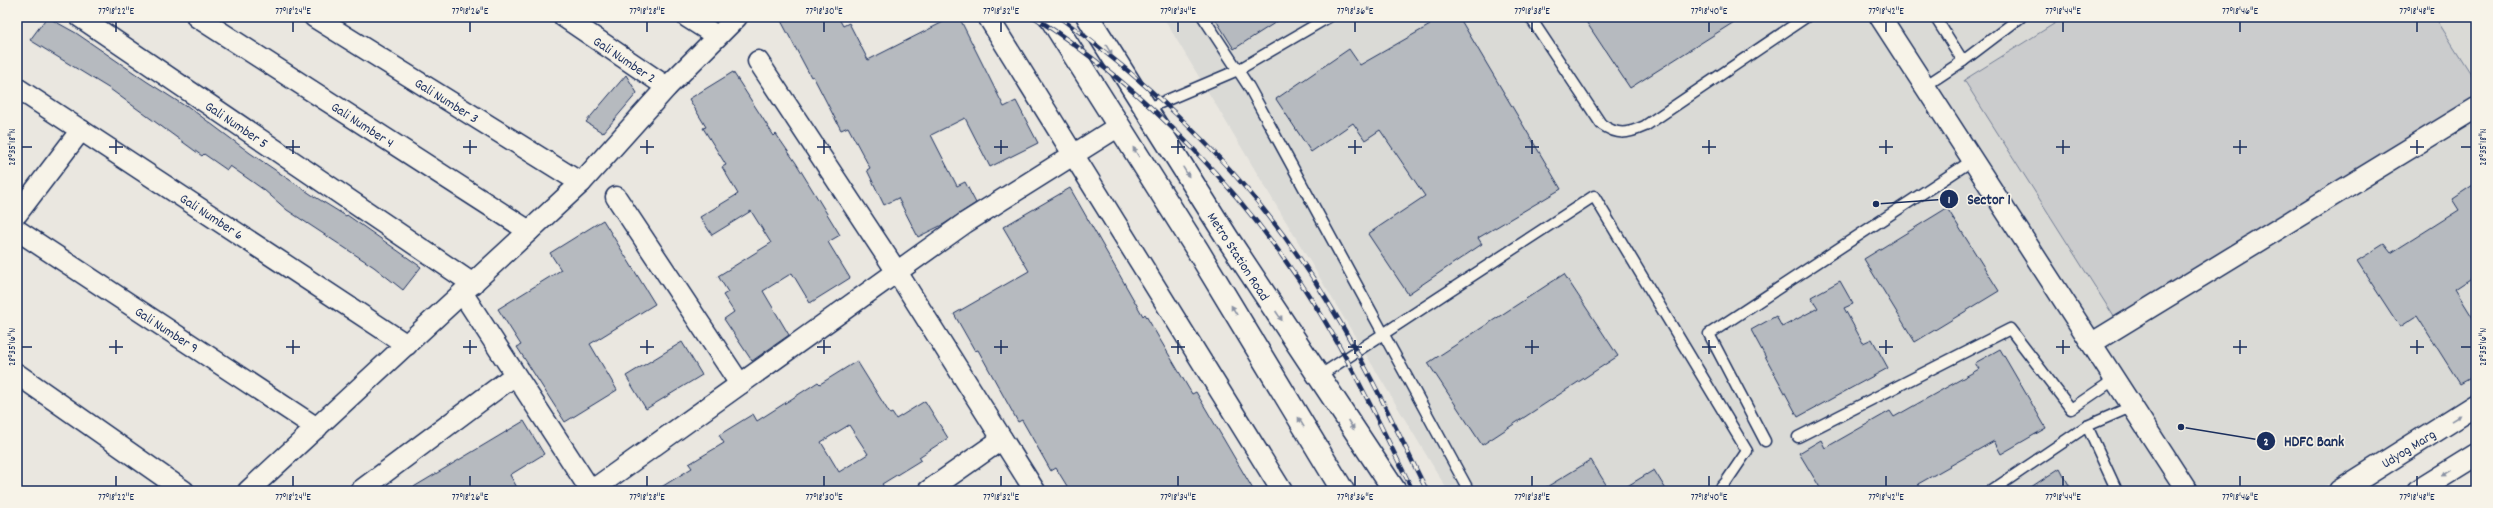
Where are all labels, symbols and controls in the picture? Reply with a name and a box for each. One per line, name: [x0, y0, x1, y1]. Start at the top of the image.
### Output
text: 77°18'22"E: [98, 5, 134, 19]
text: 77°18'24"E: [275, 5, 311, 19]
text: 77°18'26"E: [452, 5, 489, 19]
text: 77°18'28"E: [629, 5, 665, 19]
text: 77°18'30"E: [805, 5, 843, 19]
text: 77°18'32"E: [983, 5, 1019, 19]
text: 77°18'34"E: [1160, 5, 1196, 19]
text: 77°18'36"E: [1337, 5, 1374, 19]
text: 77°18'38"E: [1514, 5, 1550, 19]
text: 77°18'40"E: [1691, 5, 1728, 19]
text: 77°18'42"E: [1868, 5, 1904, 19]
text: 77°18'44"E: [2045, 5, 2081, 19]
text: 77°18'46"E: [2222, 5, 2259, 19]
text: 77°18'48"E: [2399, 5, 2435, 19]
street label: Gali Number 2: [588, 32, 659, 89]
one-way arrow: [1105, 45, 1113, 55]
street label: Gali Number 3: [410, 74, 482, 129]
street label: Gali Number 5: [200, 97, 271, 154]
street label: Gali Number 4: [326, 98, 397, 154]
text: 28°35'18"N: [6, 128, 20, 166]
text: 28°35'18"N: [2477, 128, 2491, 166]
one-way arrow: [1132, 147, 1140, 157]
one-way arrow: [1182, 166, 1189, 178]
callout: Sector 1: [1939, 185, 2019, 212]
street label: Gali Number 6: [175, 189, 247, 246]
text: Sector 1: [1967, 190, 2011, 212]
text: 1: [1948, 192, 1951, 209]
street label: Metro Station Road: [1201, 209, 1273, 305]
street label: Gali Number 9: [130, 303, 202, 359]
one-way arrow: [1230, 305, 1238, 315]
one-way arrow: [1275, 311, 1283, 321]
text: 28°35'16"N: [6, 328, 20, 366]
text: 28°35'16"N: [2477, 328, 2491, 366]
one-way arrow: [2451, 414, 2461, 422]
one-way arrow: [1297, 416, 1304, 428]
one-way arrow: [1347, 419, 1355, 430]
street label: Udyog Marg: [2378, 425, 2440, 474]
callout: HDFC Bank: [2256, 427, 2352, 454]
text: HDFC Bank: [2284, 432, 2344, 454]
text: 2: [2263, 434, 2269, 451]
one-way arrow: [2442, 469, 2452, 477]
text: 77°18'22"E: [98, 491, 134, 505]
text: 77°18'24"E: [275, 491, 311, 505]
text: 77°18'26"E: [452, 491, 489, 505]
text: 77°18'28"E: [629, 491, 665, 505]
text: 77°18'30"E: [805, 491, 843, 505]
text: 77°18'32"E: [983, 491, 1019, 505]
text: 77°18'34"E: [1160, 491, 1196, 505]
text: 77°18'36"E: [1337, 491, 1374, 505]
text: 77°18'38"E: [1514, 491, 1550, 505]
text: 77°18'40"E: [1691, 491, 1728, 505]
text: 77°18'42"E: [1868, 491, 1904, 505]
text: 77°18'44"E: [2045, 491, 2081, 505]
text: 77°18'46"E: [2222, 491, 2259, 505]
text: 77°18'48"E: [2399, 491, 2435, 505]

